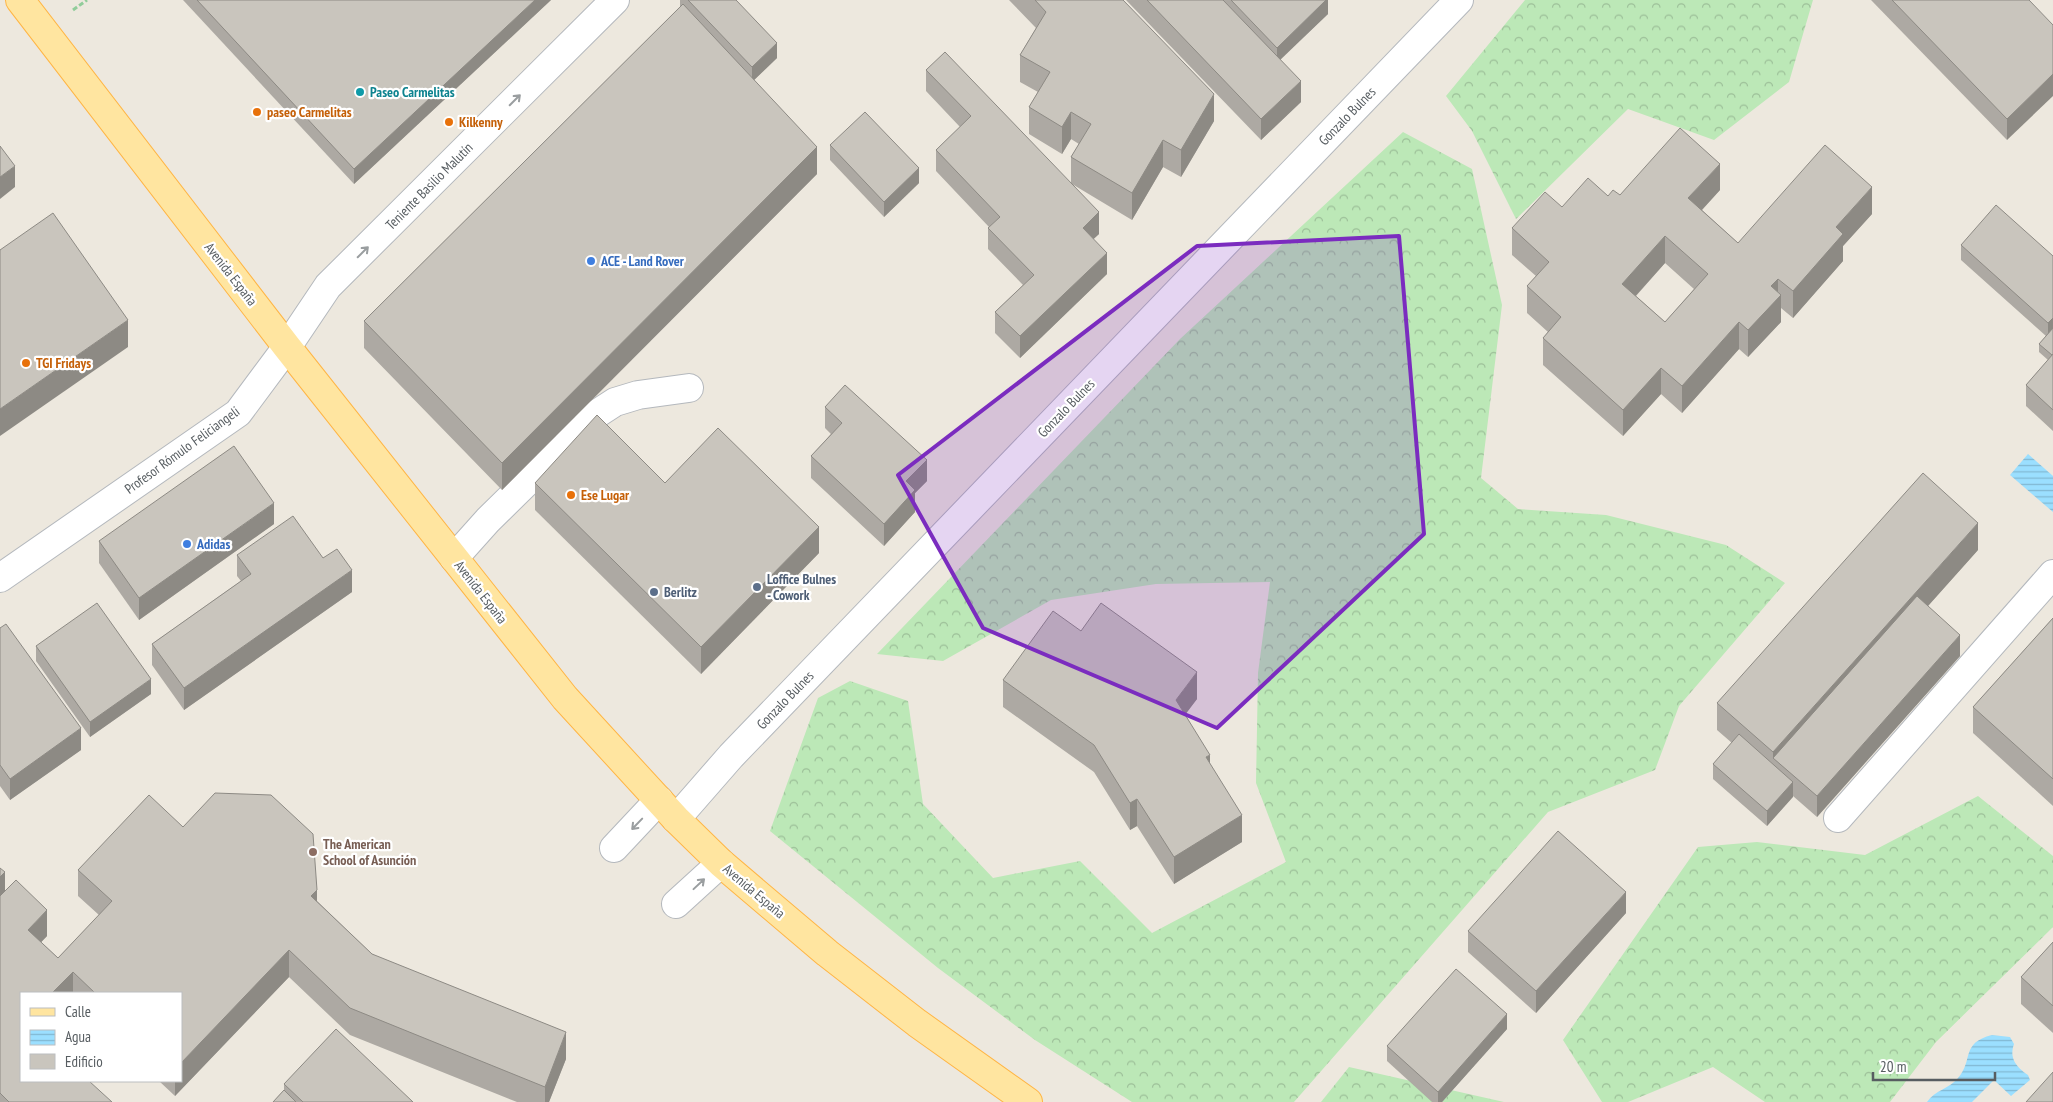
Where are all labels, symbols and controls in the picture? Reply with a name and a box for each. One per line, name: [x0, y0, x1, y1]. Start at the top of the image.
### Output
place label: Paseo Carmelitas: [370, 83, 455, 101]
street label: Gonzalo Bulnes: [1315, 83, 1380, 149]
marker: Paseo Carmelitas: [354, 86, 366, 98]
one-way arrow: [509, 94, 521, 106]
place label: paseo Carmelitas: [267, 103, 352, 121]
marker: paseo Carmelitas: [251, 106, 263, 118]
place label: Kilkenny: [459, 113, 503, 131]
marker: Kilkenny: [443, 116, 455, 128]
street label: Teniente Basilio Malutín: [381, 138, 477, 234]
street label: Avenida España: [201, 239, 261, 309]
one-way arrow: [356, 246, 369, 258]
place label: ACE - Land Rover: [600, 252, 685, 270]
marker: ACE - Land Rover: [585, 255, 597, 267]
place label: TGI Fridays: [36, 354, 91, 372]
marker: TGI Fridays: [20, 357, 32, 369]
street label: Gonzalo Bulnes: [1034, 375, 1099, 441]
street label: Profesor Rómulo Feliciangeli: [121, 402, 243, 498]
place label: Ese Lugar: [581, 486, 630, 504]
marker: Ese Lugar: [565, 489, 577, 501]
place label: Adidas: [196, 535, 230, 553]
marker: Adidas: [181, 538, 193, 550]
street label: Avenida España: [451, 557, 511, 627]
place label: Loffice Bulnes - Cowork: [767, 570, 836, 604]
marker: Loffice Bulnes - Cowork: [751, 581, 763, 593]
place label: Berlitz: [664, 583, 697, 601]
marker: Berlitz: [648, 586, 660, 598]
street label: Gonzalo Bulnes: [753, 667, 818, 733]
one-way arrow: [630, 818, 643, 830]
place label: The American School of Asunción: [323, 835, 416, 869]
marker: The American School of Asunción: [307, 846, 319, 858]
street label: Avenida España: [719, 860, 789, 922]
one-way arrow: [692, 878, 705, 890]
legend: [20, 992, 182, 1082]
text: Calle: [65, 1002, 91, 1021]
text: Agua: [65, 1027, 91, 1046]
scale bar: [1873, 1050, 1996, 1082]
text: Edificio: [65, 1052, 103, 1071]
text: 20 m: [1880, 1057, 1906, 1076]

